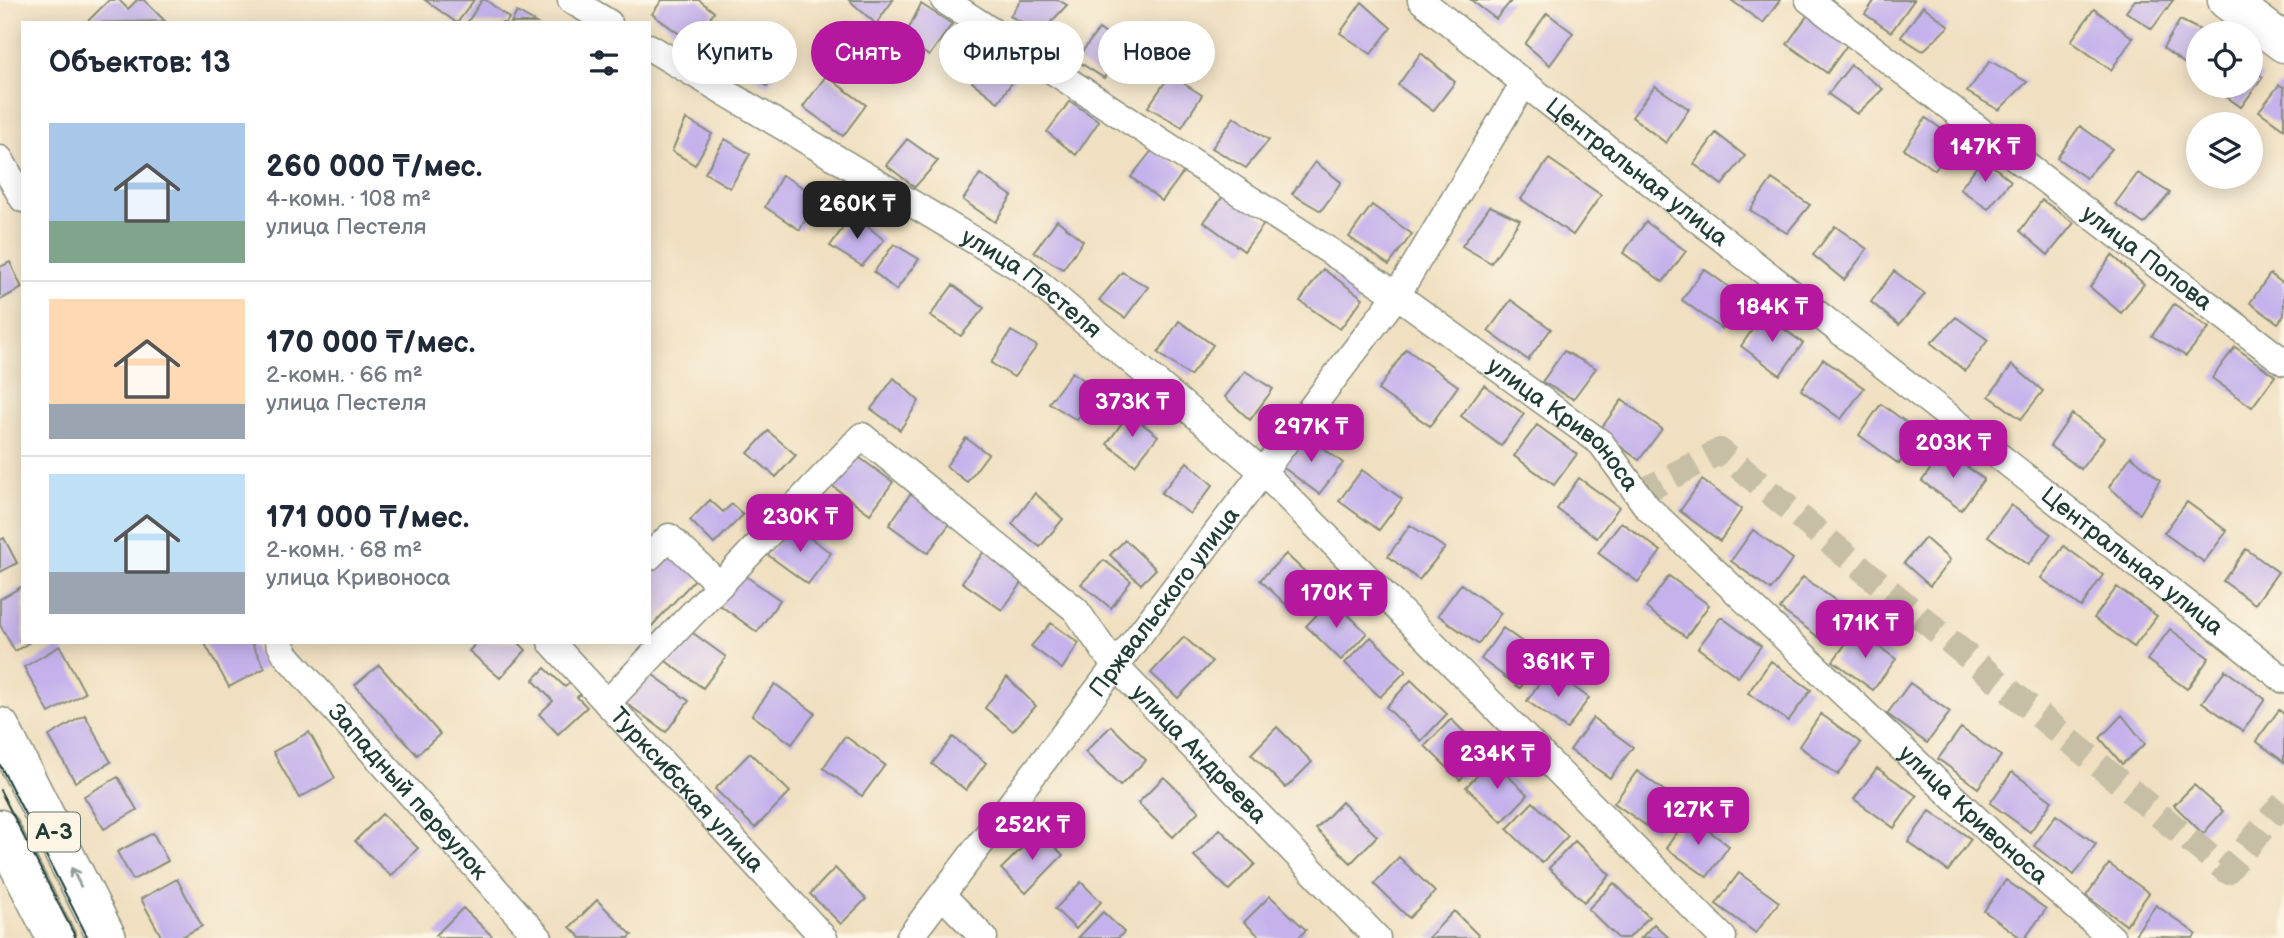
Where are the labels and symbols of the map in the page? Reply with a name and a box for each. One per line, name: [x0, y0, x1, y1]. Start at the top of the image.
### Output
street label: Центральная улица: [1540, 91, 1734, 252]
pin: 147K ₸: [1928, 124, 2042, 184]
pin: 260K ₸: [800, 182, 914, 241]
street label: улица Попова: [2076, 199, 2218, 317]
street label: улица Пестеля: [956, 222, 1108, 344]
pin: 184K ₸: [1715, 284, 1829, 344]
street label: улица Кривоноса: [1482, 351, 1645, 497]
pin: 373K ₸: [1075, 380, 1189, 439]
pin: 297K ₸: [1254, 405, 1368, 464]
pin: 203K ₸: [1896, 420, 2010, 480]
street label: Центральная улица: [2035, 480, 2229, 641]
pin: 230K ₸: [743, 494, 857, 554]
street label: Пржвальского улица: [1083, 501, 1246, 703]
pin: 170K ₸: [1279, 570, 1393, 630]
pin: 171K ₸: [1808, 600, 1922, 660]
pin: 361K ₸: [1501, 640, 1615, 699]
street label: улица Андреева: [1126, 678, 1273, 830]
street label: Западный переулок: [322, 698, 494, 886]
street label: Турксибская улица: [604, 701, 770, 878]
pin: 234K ₸: [1440, 732, 1554, 791]
street label: улица Кривоноса: [1893, 739, 2054, 890]
pin: 127K ₸: [1641, 788, 1755, 847]
pin: 252K ₸: [975, 802, 1089, 862]
road number: А-3: [28, 812, 80, 852]
one-way arrow: [69, 867, 83, 888]

